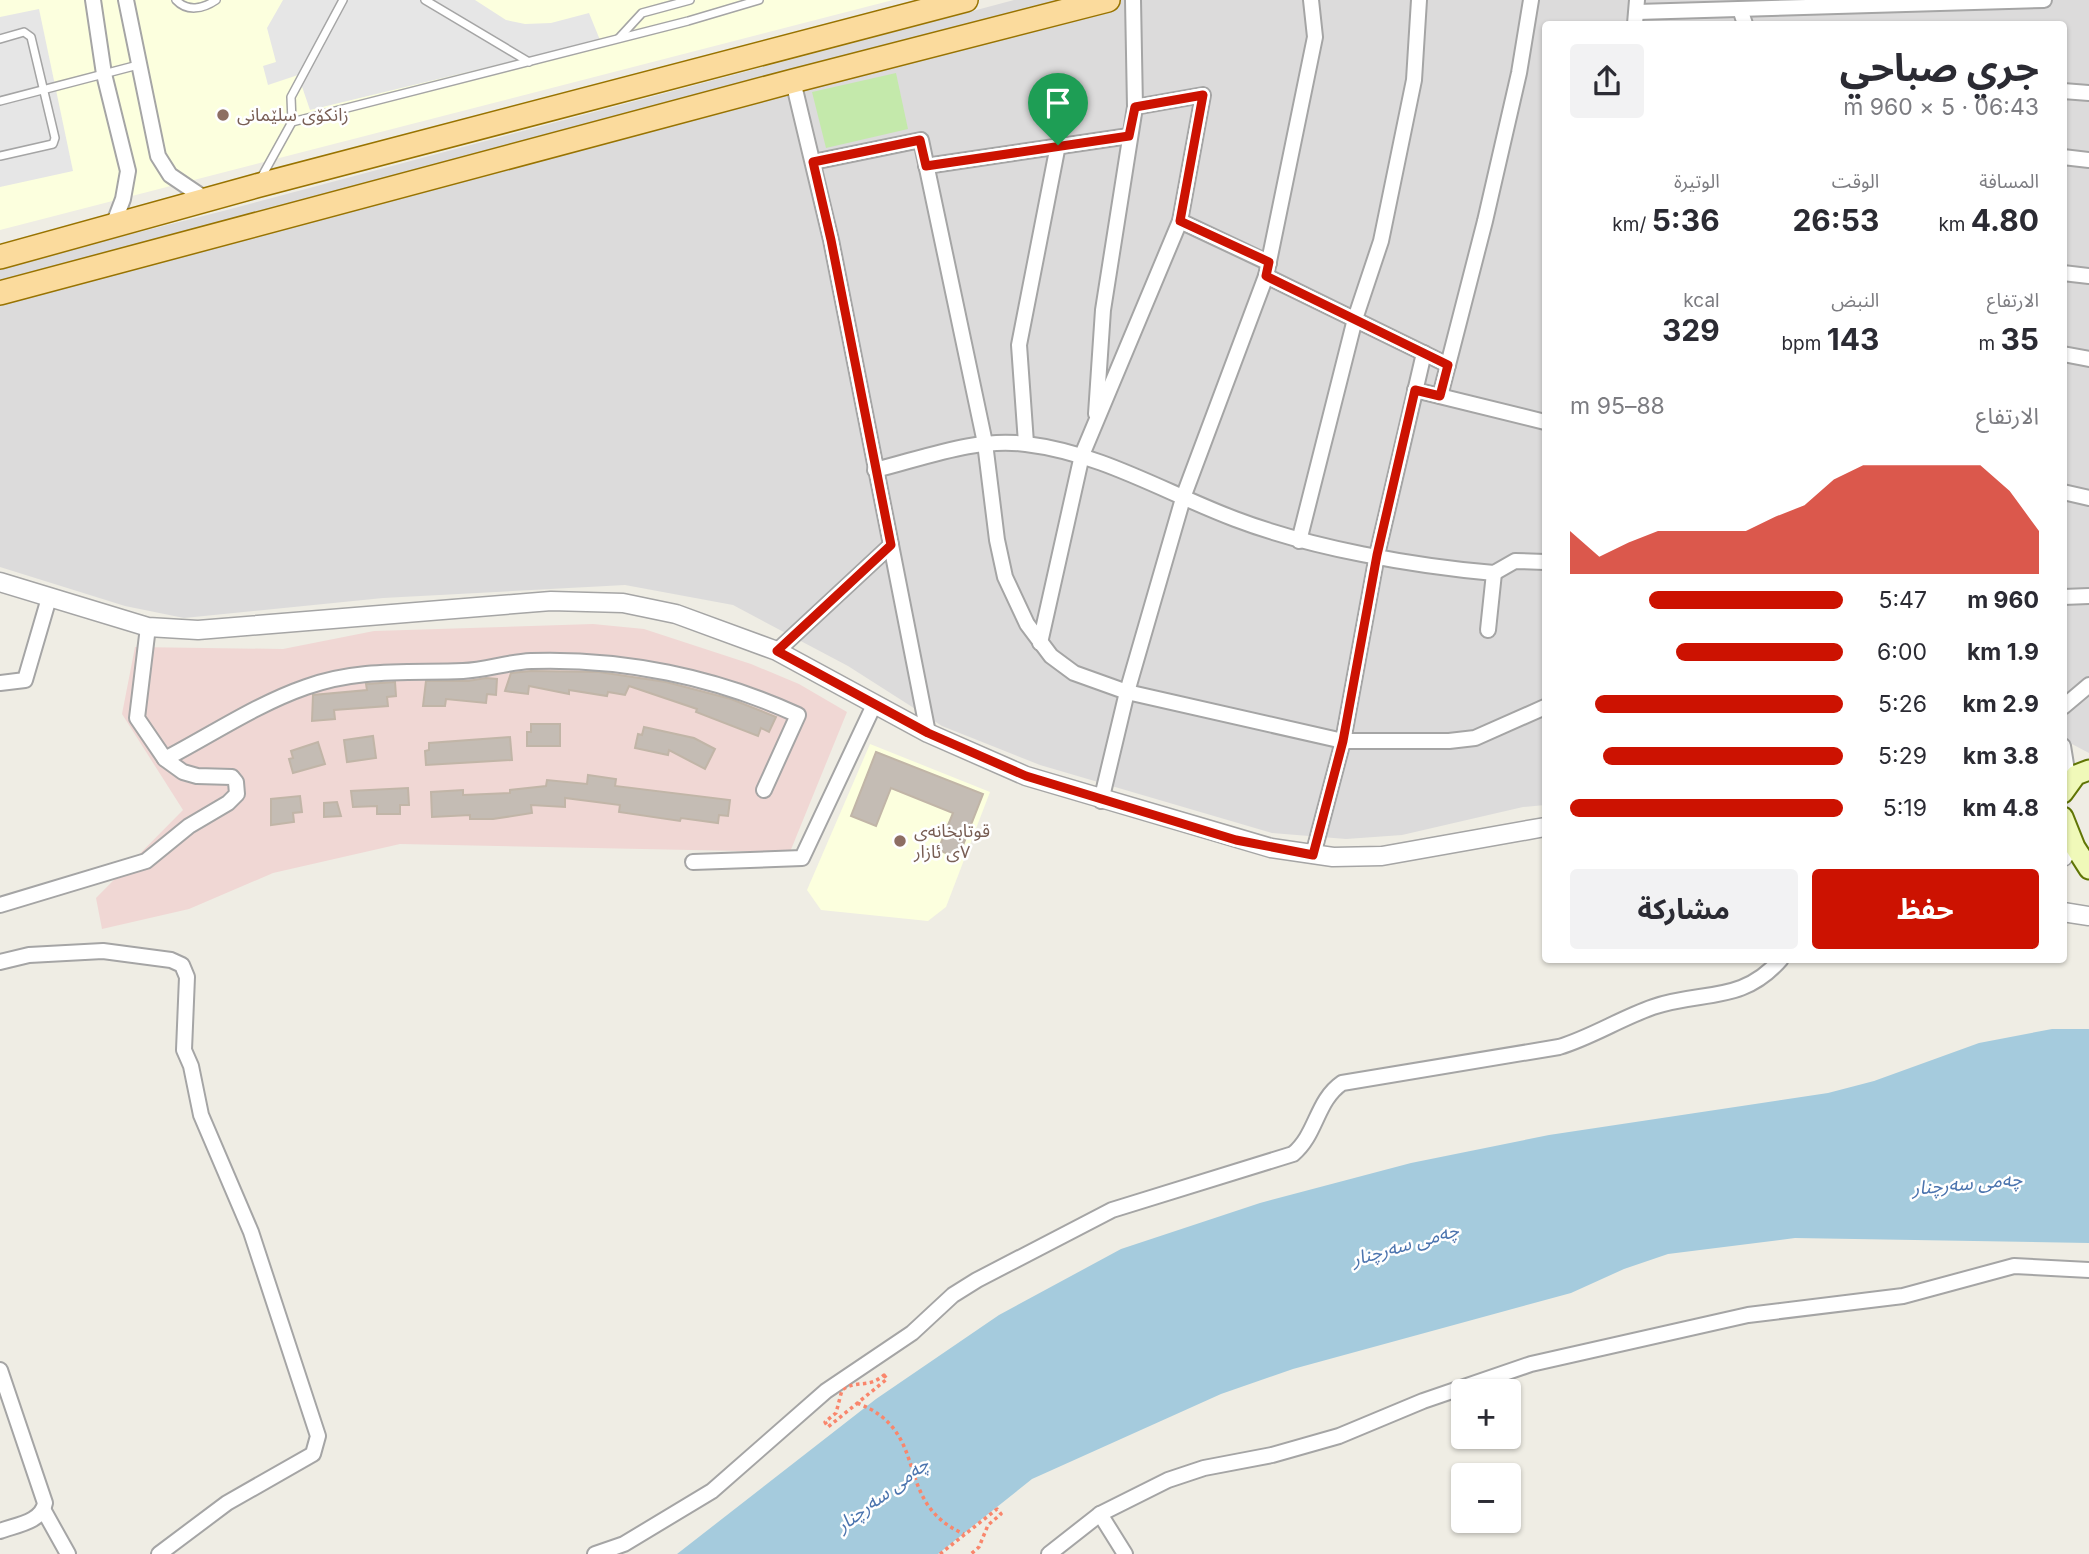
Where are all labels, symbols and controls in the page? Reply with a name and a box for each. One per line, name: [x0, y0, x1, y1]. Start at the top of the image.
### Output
button: share: [1570, 44, 1644, 118]
text: جري صباحي: [1840, 44, 2039, 90]
pin: [1028, 73, 1088, 145]
icon: arrive: [1039, 84, 1077, 122]
text: 06:43 · 5 × 960 m: [1843, 93, 2039, 121]
place label: زانکۆی سلێمانی: [237, 104, 349, 126]
marker: زانکۆی سلێمانی: [215, 107, 231, 123]
text: الوتيرة: [1674, 170, 1720, 193]
text: الوقت: [1832, 170, 1879, 193]
text: المسافة: [1979, 170, 2039, 193]
text: 5:36: [1652, 202, 1720, 238]
text: 26:53: [1792, 202, 1879, 238]
text: 4.80: [1971, 202, 2039, 238]
text: /km: [1612, 213, 1652, 236]
text: km: [1938, 213, 1971, 236]
text: kcal: [1683, 289, 1720, 312]
text: النبض: [1831, 289, 1879, 312]
text: الارتفاع: [1987, 289, 2039, 312]
text: 329: [1662, 312, 1720, 348]
text: 143: [1827, 321, 1879, 357]
text: 35: [2000, 321, 2039, 357]
text: bpm: [1781, 332, 1827, 355]
text: m: [1978, 332, 2000, 355]
text: 88–95 m: [1570, 392, 1665, 420]
text: الارتفاع: [1976, 402, 2039, 430]
text: 5:47: [1879, 586, 1927, 614]
text: 960 m: [1967, 586, 2039, 614]
text: 6:00: [1877, 638, 1927, 666]
text: 1.9 km: [1967, 638, 2039, 666]
text: 5:26: [1878, 690, 1927, 718]
text: 2.9 km: [1962, 690, 2039, 718]
text: 5:29: [1878, 742, 1927, 770]
text: 3.8 km: [1963, 742, 2039, 770]
text: 5:19: [1883, 794, 1927, 822]
text: 4.8 km: [1962, 794, 2039, 822]
place label: قوتابخانەی ٧ی ئازار: [913, 820, 990, 863]
marker: قوتابخانەی ٧ی ئازار: [892, 833, 908, 849]
button: مشاركة: [1570, 869, 1798, 949]
button: حفظ: [1812, 869, 2039, 949]
water label: چەمی سەرچنار: [1909, 1167, 2024, 1201]
water label: چەمی سەرچنار: [1347, 1218, 1462, 1272]
map controls: [1451, 1379, 1521, 1533]
button: +: [1451, 1379, 1521, 1449]
water label: چەمی سەرچنار: [830, 1452, 935, 1539]
button: −: [1451, 1463, 1521, 1533]

